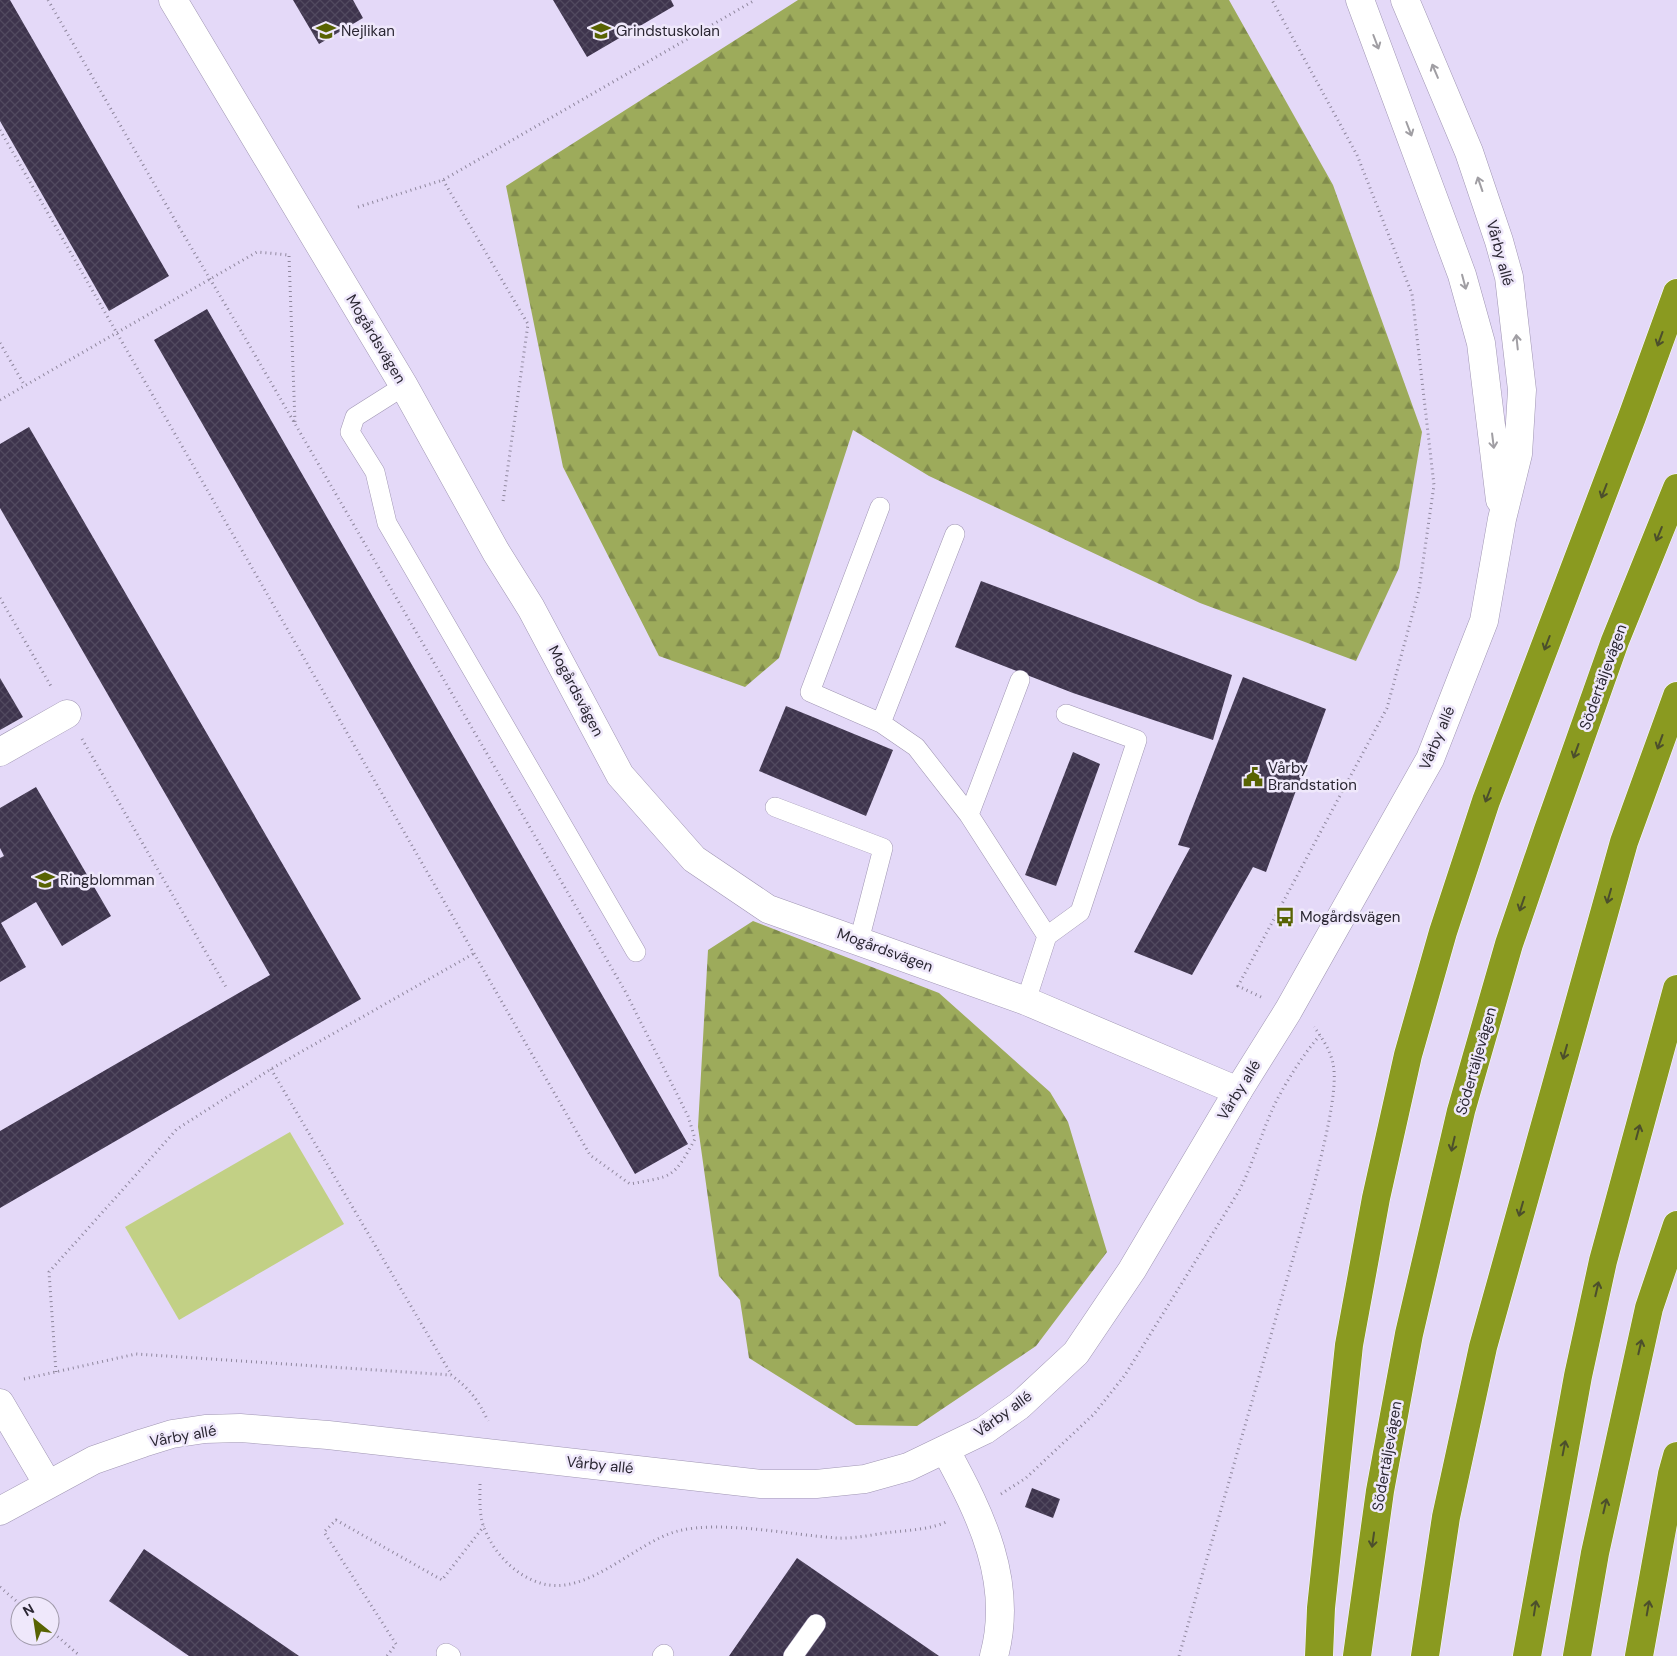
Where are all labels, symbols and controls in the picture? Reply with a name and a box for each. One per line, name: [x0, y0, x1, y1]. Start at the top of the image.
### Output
school or university icon: Nejlikan: [315, 20, 337, 42]
school or university icon: Grindstuskolan: [590, 20, 612, 42]
place label: Nejlikan: [341, 21, 395, 41]
place label: Grindstuskolan: [616, 21, 720, 41]
one-way arrow: [1372, 34, 1381, 49]
one-way arrow: [1430, 64, 1439, 79]
one-way arrow: [1405, 121, 1414, 136]
one-way arrow: [1475, 177, 1484, 192]
street label: Vårby allé: [1482, 218, 1518, 288]
one-way arrow: [1460, 273, 1470, 289]
street label: Mogårdsvägen: [342, 291, 410, 387]
one-way arrow: [1655, 331, 1665, 347]
one-way arrow: [1512, 334, 1522, 350]
one-way arrow: [1488, 433, 1498, 449]
one-way arrow: [1599, 483, 1608, 498]
one-way arrow: [1653, 526, 1663, 541]
street label: Södertäljevägen: [1575, 621, 1631, 733]
one-way arrow: [1542, 635, 1551, 650]
street label: Mogårdsvägen: [544, 642, 608, 740]
street label: Vårby allé: [1415, 703, 1459, 773]
one-way arrow: [1655, 734, 1664, 749]
one-way arrow: [1571, 743, 1580, 758]
place label: Vårby Brandstation: [1268, 758, 1357, 795]
public building icon: Vårby Brandstation: [1242, 766, 1264, 788]
one-way arrow: [1483, 787, 1492, 802]
school or university icon: Ringblomman: [34, 869, 56, 891]
place label: Ringblomman: [60, 870, 155, 890]
one-way arrow: [1604, 887, 1613, 903]
one-way arrow: [1517, 896, 1527, 912]
bus stop icon: Mogårdsvägen: [1274, 906, 1296, 928]
place label: Mogårdsvägen: [1300, 907, 1400, 927]
street label: Mogårdsvägen: [834, 923, 936, 977]
street label: Södertäljevägen: [1451, 1005, 1501, 1117]
one-way arrow: [1560, 1044, 1569, 1060]
street label: Vårby allé: [1213, 1056, 1265, 1124]
one-way arrow: [1634, 1124, 1644, 1140]
one-way arrow: [1448, 1136, 1457, 1152]
one-way arrow: [1516, 1200, 1526, 1216]
one-way arrow: [1593, 1281, 1602, 1297]
one-way arrow: [1636, 1340, 1646, 1356]
street label: Vårby allé: [970, 1386, 1036, 1442]
street label: Södertäljevägen: [1367, 1399, 1407, 1513]
street label: Vårby allé: [148, 1420, 218, 1452]
one-way arrow: [1560, 1440, 1570, 1456]
street label: Vårby allé: [565, 1452, 635, 1478]
one-way arrow: [1601, 1498, 1610, 1514]
one-way arrow: [1368, 1531, 1378, 1547]
north arrow: [10, 1596, 60, 1646]
text: N: [20, 1599, 37, 1620]
one-way arrow: [1531, 1600, 1541, 1616]
one-way arrow: [1643, 1600, 1653, 1616]

